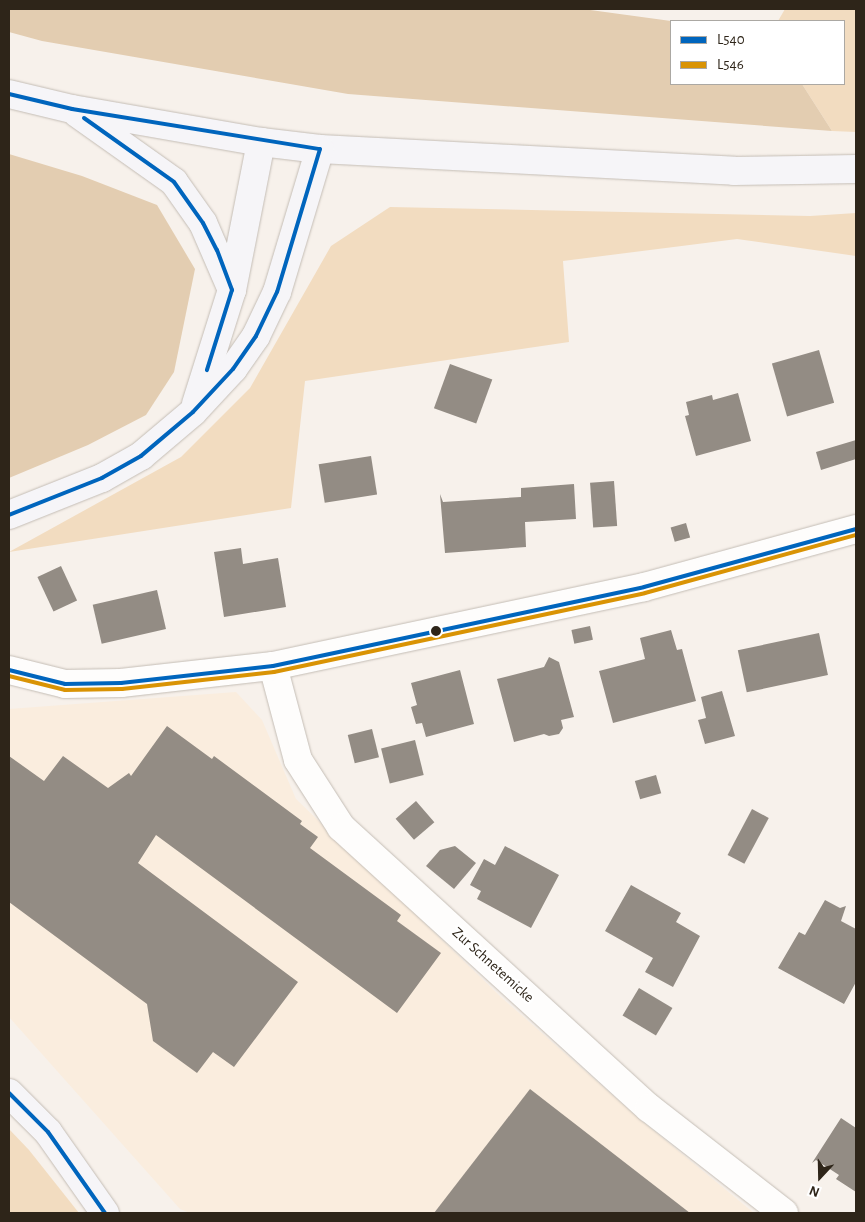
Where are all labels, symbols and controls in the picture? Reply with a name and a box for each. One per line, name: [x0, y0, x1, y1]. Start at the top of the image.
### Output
legend: [670, 20, 845, 85]
text: L540: [717, 32, 745, 47]
text: L546: [717, 57, 744, 72]
unlabelled marker: [431, 626, 441, 636]
street label: Zur Schnetemicke: [448, 924, 538, 1006]
north arrow: [795, 1152, 845, 1202]
text: N: [808, 1183, 822, 1199]

